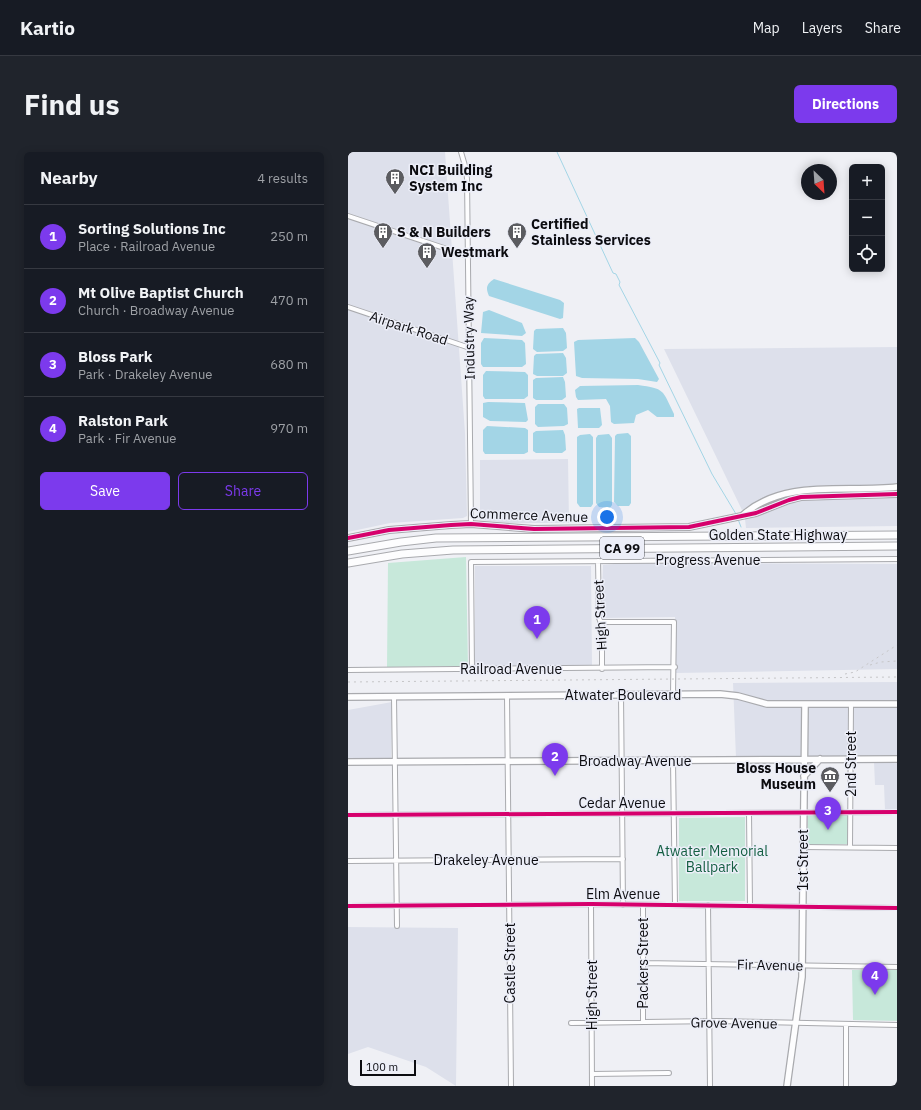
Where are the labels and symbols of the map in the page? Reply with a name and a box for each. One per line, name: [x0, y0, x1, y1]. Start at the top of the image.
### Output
place label: NCI Building System Inc: [409, 161, 492, 195]
north arrow: [801, 164, 837, 200]
building icon: NCI Building System Inc: [384, 167, 406, 195]
place label: Certified Stainless Services: [531, 215, 651, 249]
building icon: S & N Builders: [372, 221, 394, 249]
building icon: Certified Stainless Services: [506, 221, 528, 249]
place label: S & N Builders: [397, 223, 491, 241]
building icon: Westmark: [416, 241, 438, 269]
place label: Westmark: [441, 243, 510, 261]
street label: Industry Way: [459, 296, 479, 380]
street label: Airpark Road: [368, 307, 450, 349]
street label: Commerce Avenue: [470, 504, 589, 526]
your location: [597, 507, 617, 527]
street label: Golden State Highway: [709, 526, 847, 544]
road number: CA 99: [600, 537, 644, 559]
street label: Progress Avenue: [656, 551, 761, 569]
street label: High Street: [589, 579, 611, 651]
pin: 1: [524, 606, 550, 639]
street label: Railroad Avenue: [460, 660, 562, 678]
street label: Atwater Boulevard: [565, 686, 681, 704]
street label: 2nd Street: [842, 731, 860, 797]
pin: 2: [542, 743, 568, 776]
street label: Broadway Avenue: [579, 752, 692, 770]
place label: Bloss House Museum: [736, 759, 816, 793]
museum icon: Bloss House Museum: [819, 765, 841, 793]
street label: Cedar Avenue: [578, 794, 666, 812]
pin: 3: [815, 797, 841, 830]
street label: 1st Street: [794, 829, 812, 891]
park label: Atwater Memorial Ballpark: [656, 842, 768, 876]
street label: Drakeley Avenue: [433, 851, 539, 869]
street label: Elm Avenue: [586, 885, 660, 903]
street label: Packers Street: [634, 917, 652, 1009]
street label: Castle Street: [501, 922, 519, 1004]
street label: Fir Avenue: [737, 955, 804, 975]
street label: High Street: [583, 960, 601, 1030]
pin: 4: [862, 962, 888, 995]
street label: Grove Avenue: [690, 1013, 778, 1033]
scale bar: [360, 1058, 416, 1077]

